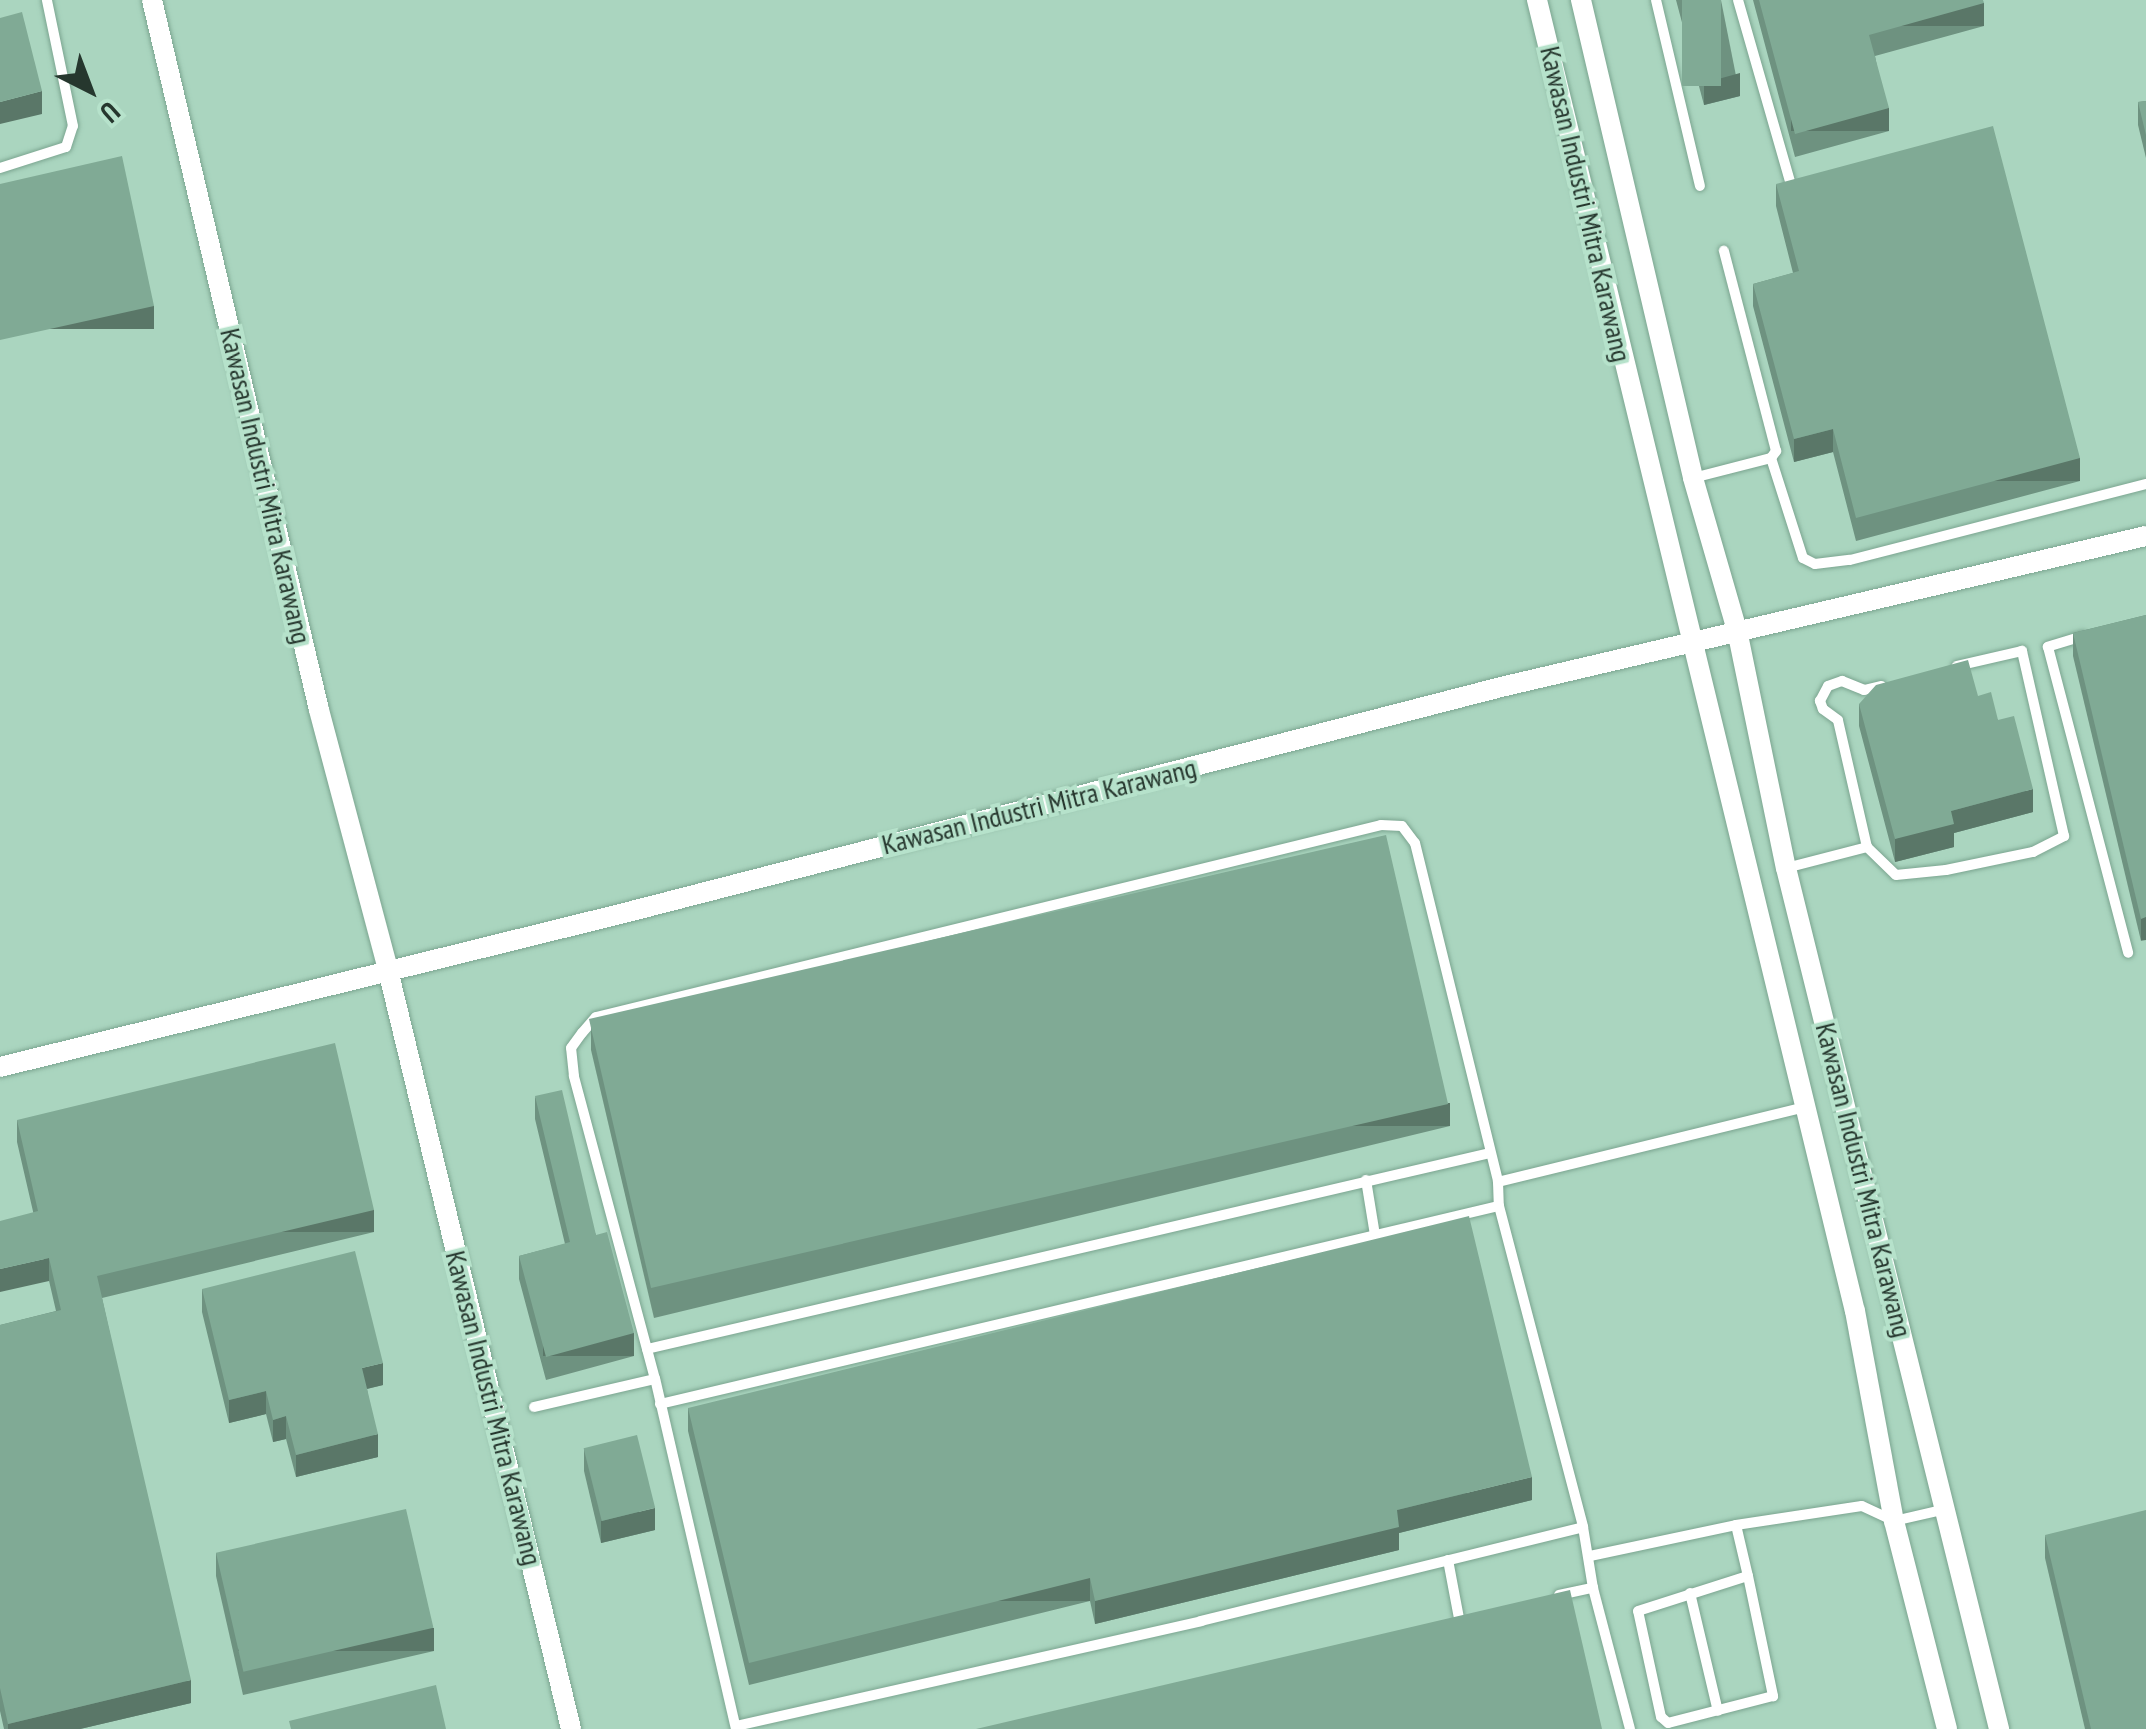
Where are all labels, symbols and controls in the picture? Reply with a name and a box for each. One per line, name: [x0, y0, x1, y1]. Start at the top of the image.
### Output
north arrow: [40, 40, 140, 140]
street label: Kawasan Industri Mitra Karawang: [1533, 43, 1639, 365]
text: U: [93, 94, 128, 131]
street label: Kawasan Industri Mitra Karawang: [213, 325, 319, 647]
street label: Kawasan Industri Mitra Karawang: [878, 751, 1200, 861]
street label: Kawasan Industri Mitra Karawang: [1809, 1019, 1919, 1341]
street label: Kawasan Industri Mitra Karawang: [439, 1247, 549, 1569]

